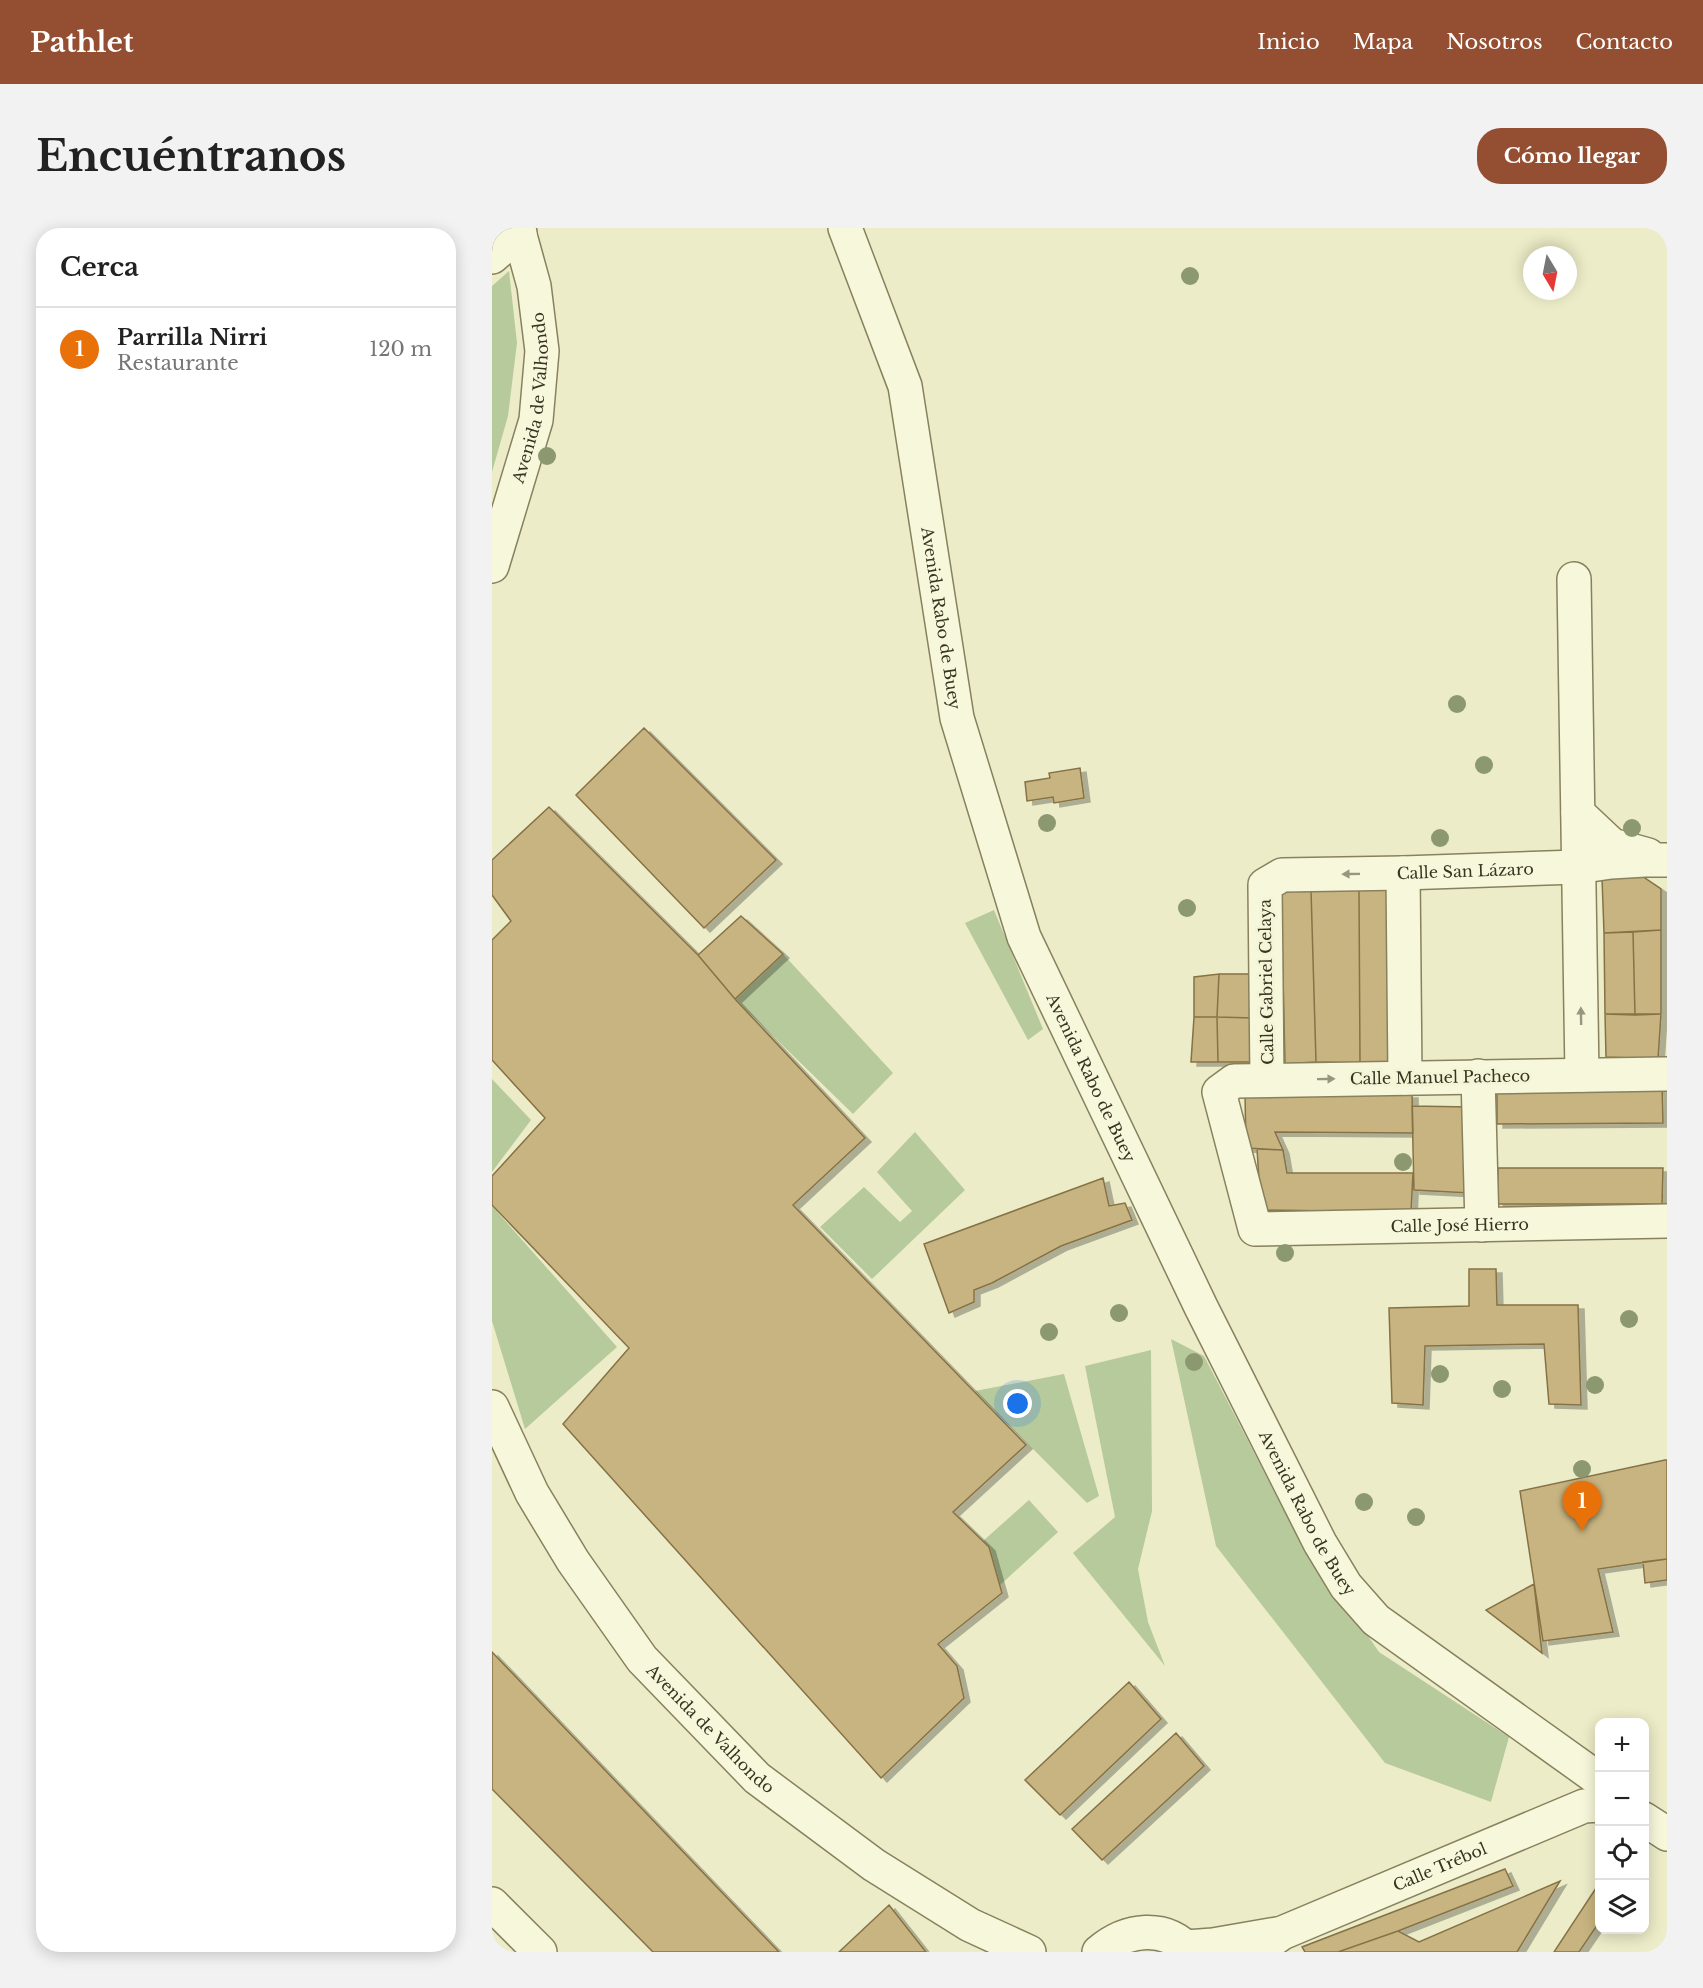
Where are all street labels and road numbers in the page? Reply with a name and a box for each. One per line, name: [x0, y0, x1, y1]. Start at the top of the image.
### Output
street label: Avenida de Valhondo: [507, 311, 552, 486]
street label: Avenida Rabo de Buey: [917, 525, 966, 712]
street label: Calle San Lázaro: [1396, 859, 1534, 883]
street label: Calle Gabriel Celaya: [1255, 899, 1277, 1065]
street label: Avenida Rabo de Buey: [1042, 989, 1140, 1166]
street label: Calle Manuel Pacheco: [1350, 1065, 1530, 1089]
street label: Calle José Hierro: [1390, 1214, 1529, 1236]
street label: Avenida Rabo de Buey: [1254, 1426, 1360, 1600]
street label: Avenida de Valhondo: [642, 1659, 778, 1797]
street label: Calle Trébol: [1390, 1838, 1490, 1895]

